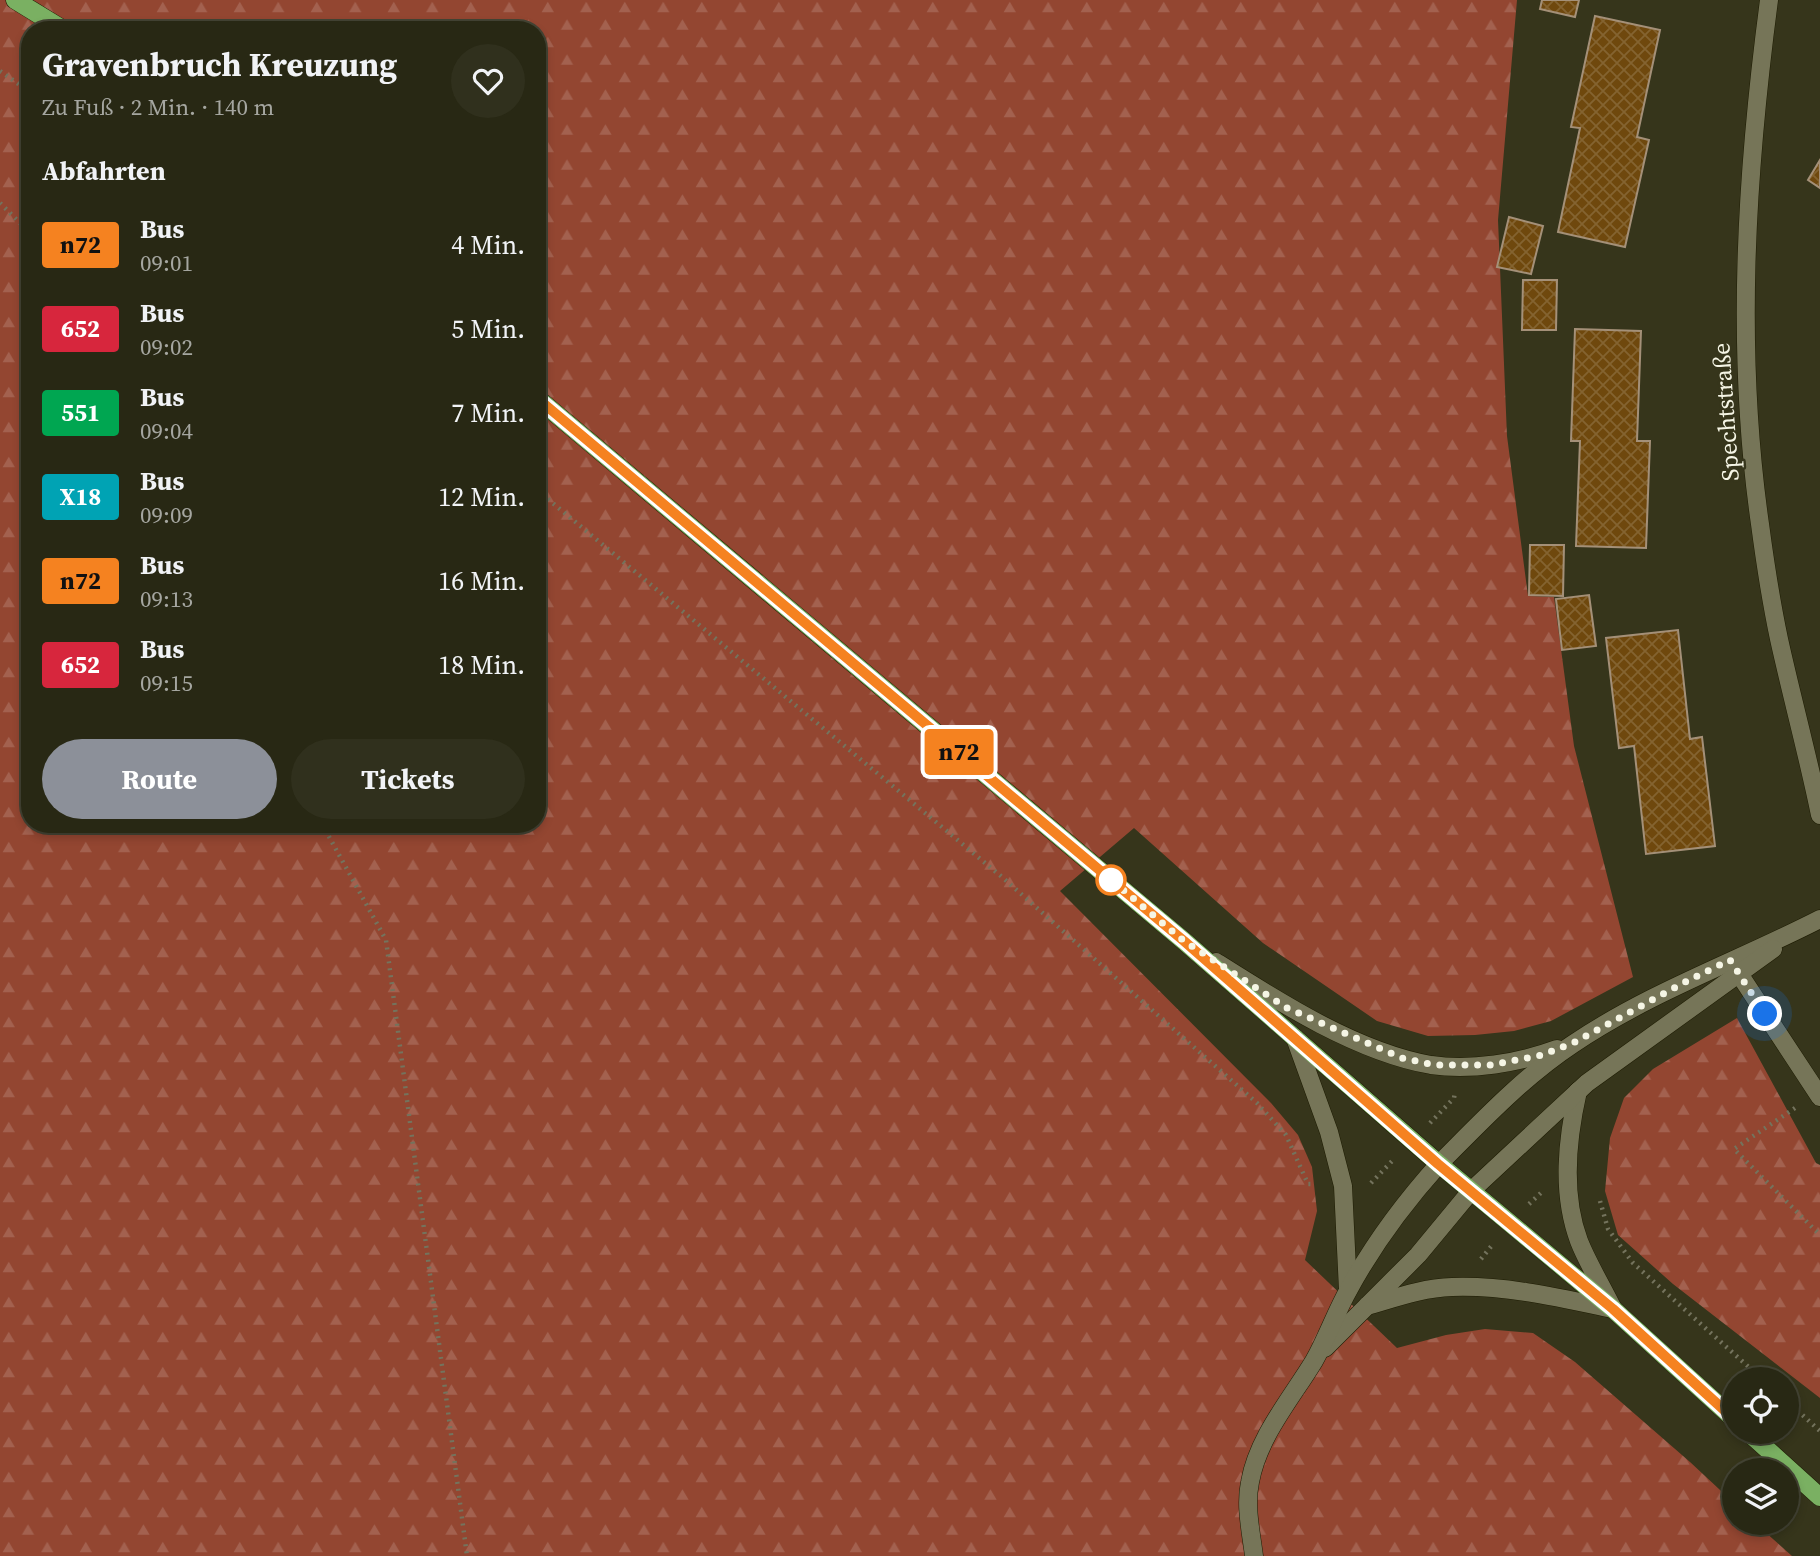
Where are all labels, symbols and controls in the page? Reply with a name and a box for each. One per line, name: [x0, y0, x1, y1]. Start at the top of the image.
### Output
text: Gravenbruch Kreuzung: [42, 42, 397, 87]
button: heart: [451, 44, 525, 118]
text: Zu Fuß · 2 Min. · 140 m: [42, 91, 274, 123]
text: Abfahrten: [42, 153, 166, 189]
text: Bus: [140, 211, 184, 247]
text: 4 Min.: [451, 227, 525, 263]
text: n72: [60, 228, 101, 261]
text: 09:01: [140, 247, 193, 279]
text: Bus: [140, 295, 184, 331]
text: 5 Min.: [451, 311, 525, 347]
text: 652: [61, 312, 100, 345]
text: 09:02: [140, 331, 193, 363]
street label: Spechtstraße: [1704, 342, 1747, 482]
text: Bus: [140, 379, 184, 415]
text: 7 Min.: [451, 395, 525, 431]
text: 551: [61, 396, 100, 429]
text: 09:04: [140, 415, 193, 447]
text: Bus: [140, 463, 184, 499]
text: 12 Min.: [438, 479, 525, 515]
text: X18: [60, 480, 101, 513]
text: 09:09: [140, 499, 193, 531]
text: Bus: [140, 547, 184, 583]
text: 16 Min.: [438, 563, 525, 599]
text: n72: [60, 564, 101, 597]
text: 09:13: [140, 583, 193, 615]
text: Bus: [140, 631, 184, 667]
text: 18 Min.: [438, 647, 525, 683]
text: 652: [61, 648, 100, 681]
text: 09:15: [140, 667, 193, 699]
line badge: n72: [919, 729, 999, 775]
text: n72: [939, 735, 979, 768]
button: Route: [42, 739, 277, 819]
button: Tickets: [291, 739, 525, 819]
unlabelled marker: [1096, 865, 1126, 895]
your location: [1747, 996, 1782, 1031]
map controls: [1722, 1367, 1799, 1535]
button: locate: [1722, 1367, 1799, 1444]
button: layers: [1722, 1458, 1799, 1535]

